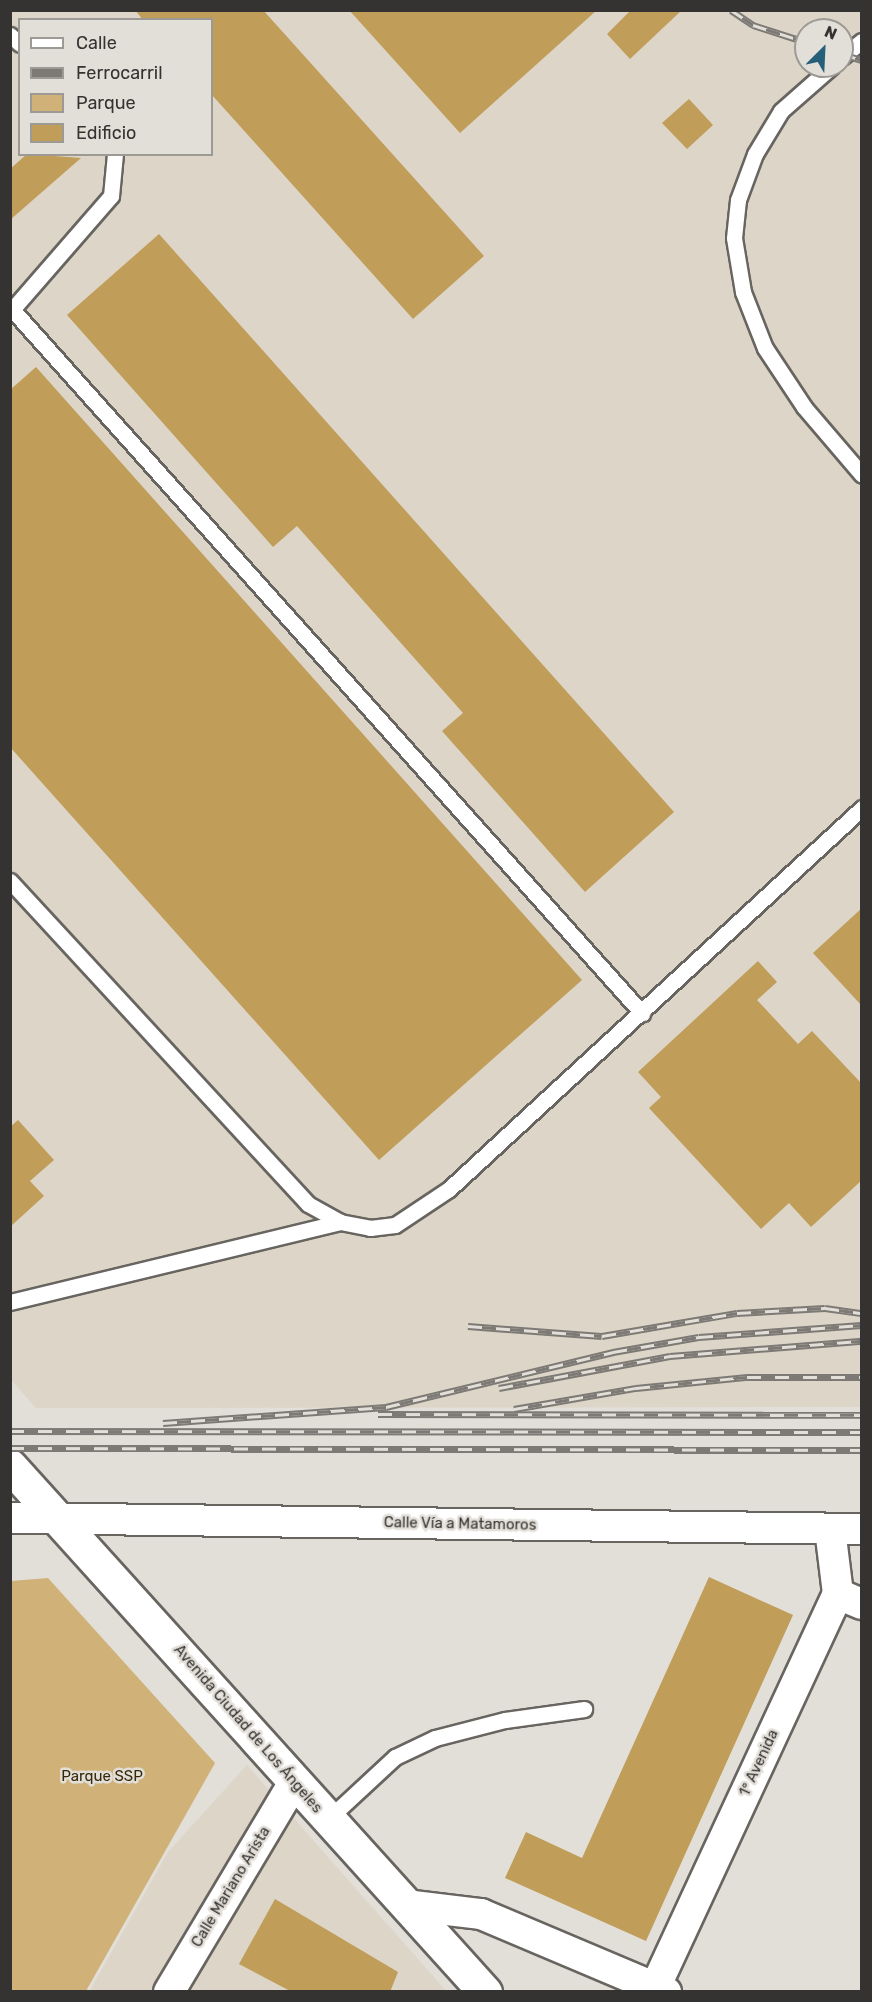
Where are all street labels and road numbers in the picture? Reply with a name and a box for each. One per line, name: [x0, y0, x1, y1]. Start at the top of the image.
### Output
street label: Calle Vía a Matamoros: [383, 1514, 537, 1534]
street label: Avenida Ciudad de Los Ángeles: [170, 1641, 326, 1817]
street label: 1° Avenida: [736, 1727, 782, 1799]
street label: Calle Mariano Arista: [188, 1823, 274, 1951]

